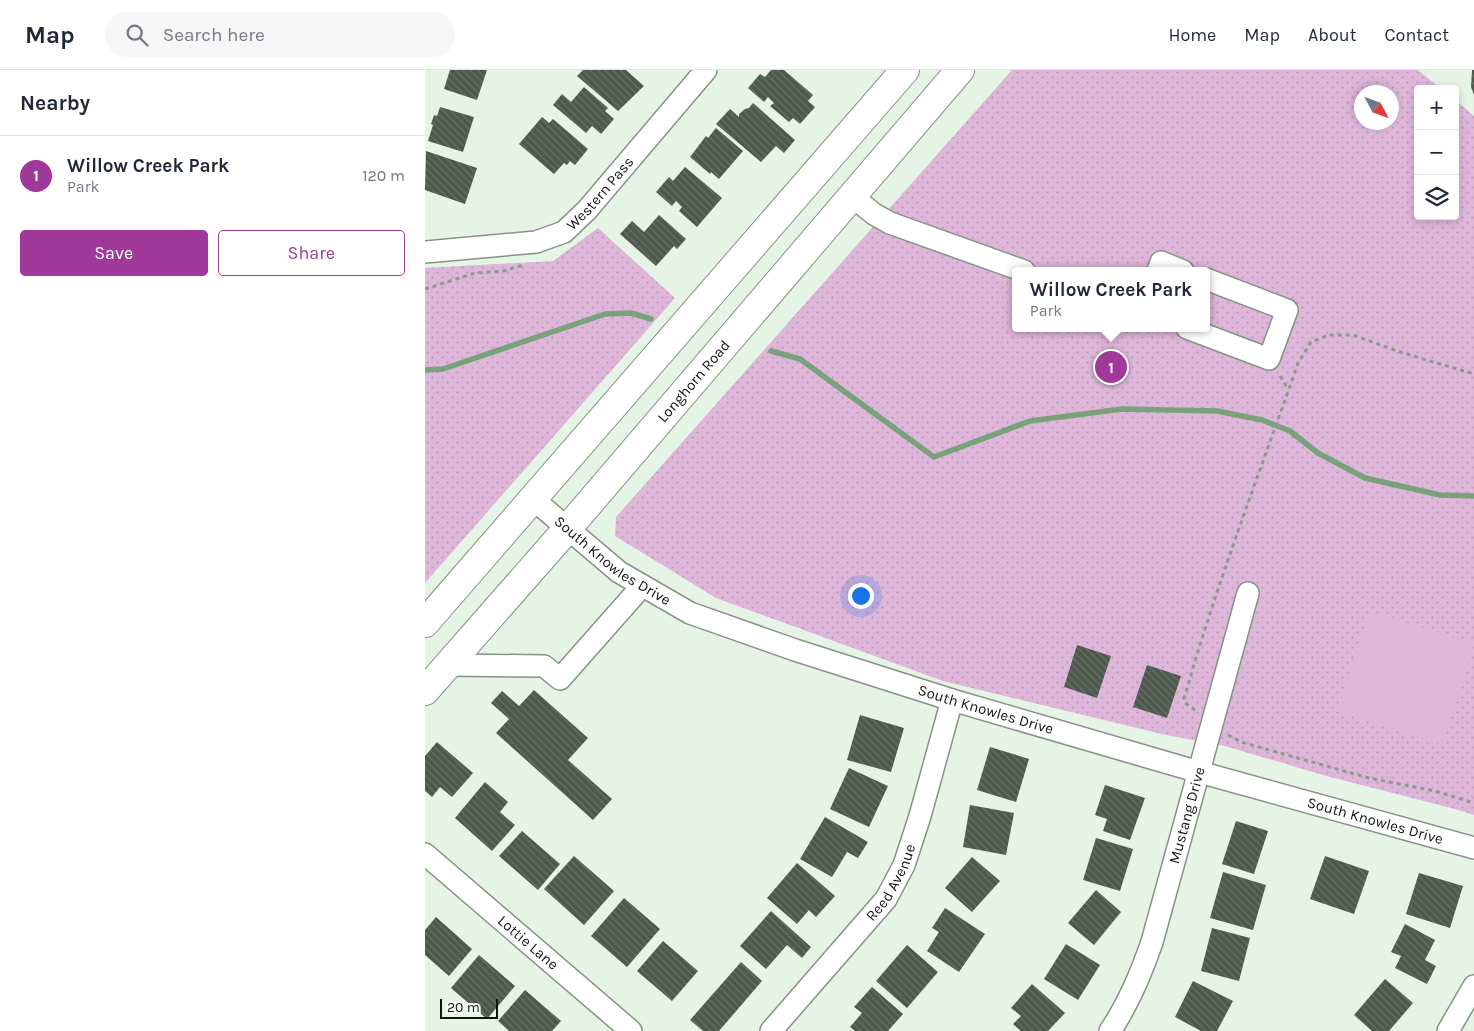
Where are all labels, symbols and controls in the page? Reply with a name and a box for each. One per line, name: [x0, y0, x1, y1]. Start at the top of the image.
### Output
search box: [105, 12, 455, 57]
text: Map: [25, 21, 75, 49]
icon: search: [123, 21, 151, 49]
text: Search here: [163, 24, 265, 46]
text: Home: [1168, 24, 1216, 46]
text: Map: [1244, 24, 1280, 46]
text: About: [1308, 24, 1357, 46]
text: Contact: [1385, 24, 1449, 46]
north arrow: [1354, 85, 1399, 130]
map controls: [1414, 85, 1459, 220]
button: +: [1414, 85, 1459, 130]
text: Nearby: [20, 91, 90, 115]
button: −: [1414, 130, 1459, 175]
street label: Western Pass: [563, 153, 637, 234]
text: Willow Creek Park: [67, 155, 229, 177]
text: 1: [33, 166, 39, 185]
text: 120 m: [362, 166, 405, 185]
button: layers: [1414, 175, 1459, 220]
text: Park: [67, 177, 99, 196]
button: Save: [20, 230, 208, 276]
button: Share: [218, 230, 405, 276]
popup: [1012, 267, 1210, 332]
text: Willow Creek Park: [1030, 279, 1192, 301]
text: Park: [1030, 301, 1062, 320]
street label: Longhorn Road: [653, 336, 734, 426]
pin: 1: [1095, 348, 1127, 386]
street label: South Knowles Drive: [551, 512, 674, 609]
your location: [848, 583, 874, 609]
street label: South Knowles Drive: [916, 681, 1056, 738]
street label: Mustang Drive: [1165, 765, 1209, 866]
street label: South Knowles Drive: [1305, 793, 1445, 848]
street label: Reed Avenue: [862, 842, 919, 925]
street label: Lottie Lane: [494, 912, 562, 974]
scale bar: [440, 996, 497, 1019]
text: 20 m: [447, 999, 480, 1016]

